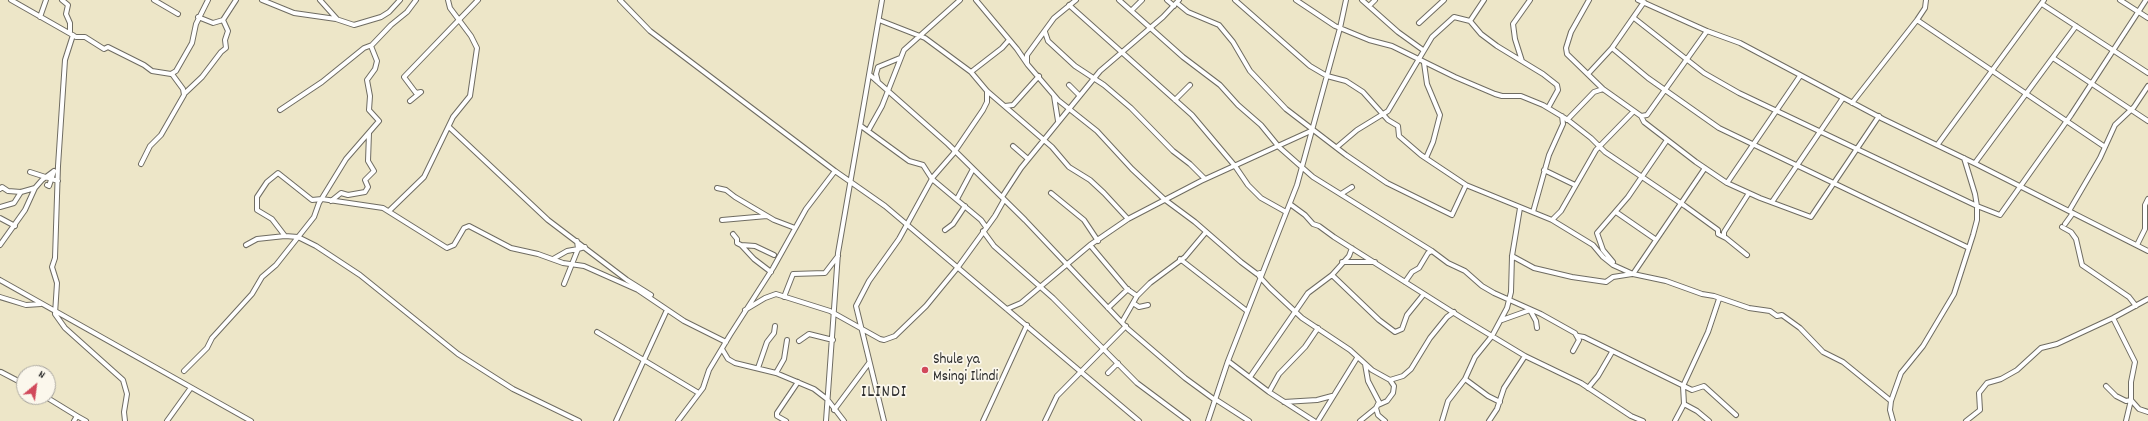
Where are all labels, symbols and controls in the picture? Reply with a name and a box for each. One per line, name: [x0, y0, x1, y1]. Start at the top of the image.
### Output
place label: Shule ya Msingi Ilindi: [933, 352, 998, 387]
north arrow: [16, 365, 56, 405]
marker: Shule ya Msingi Ilindi: [920, 365, 930, 375]
text: N: [35, 367, 48, 384]
district label: ILINDI: [861, 384, 907, 404]

